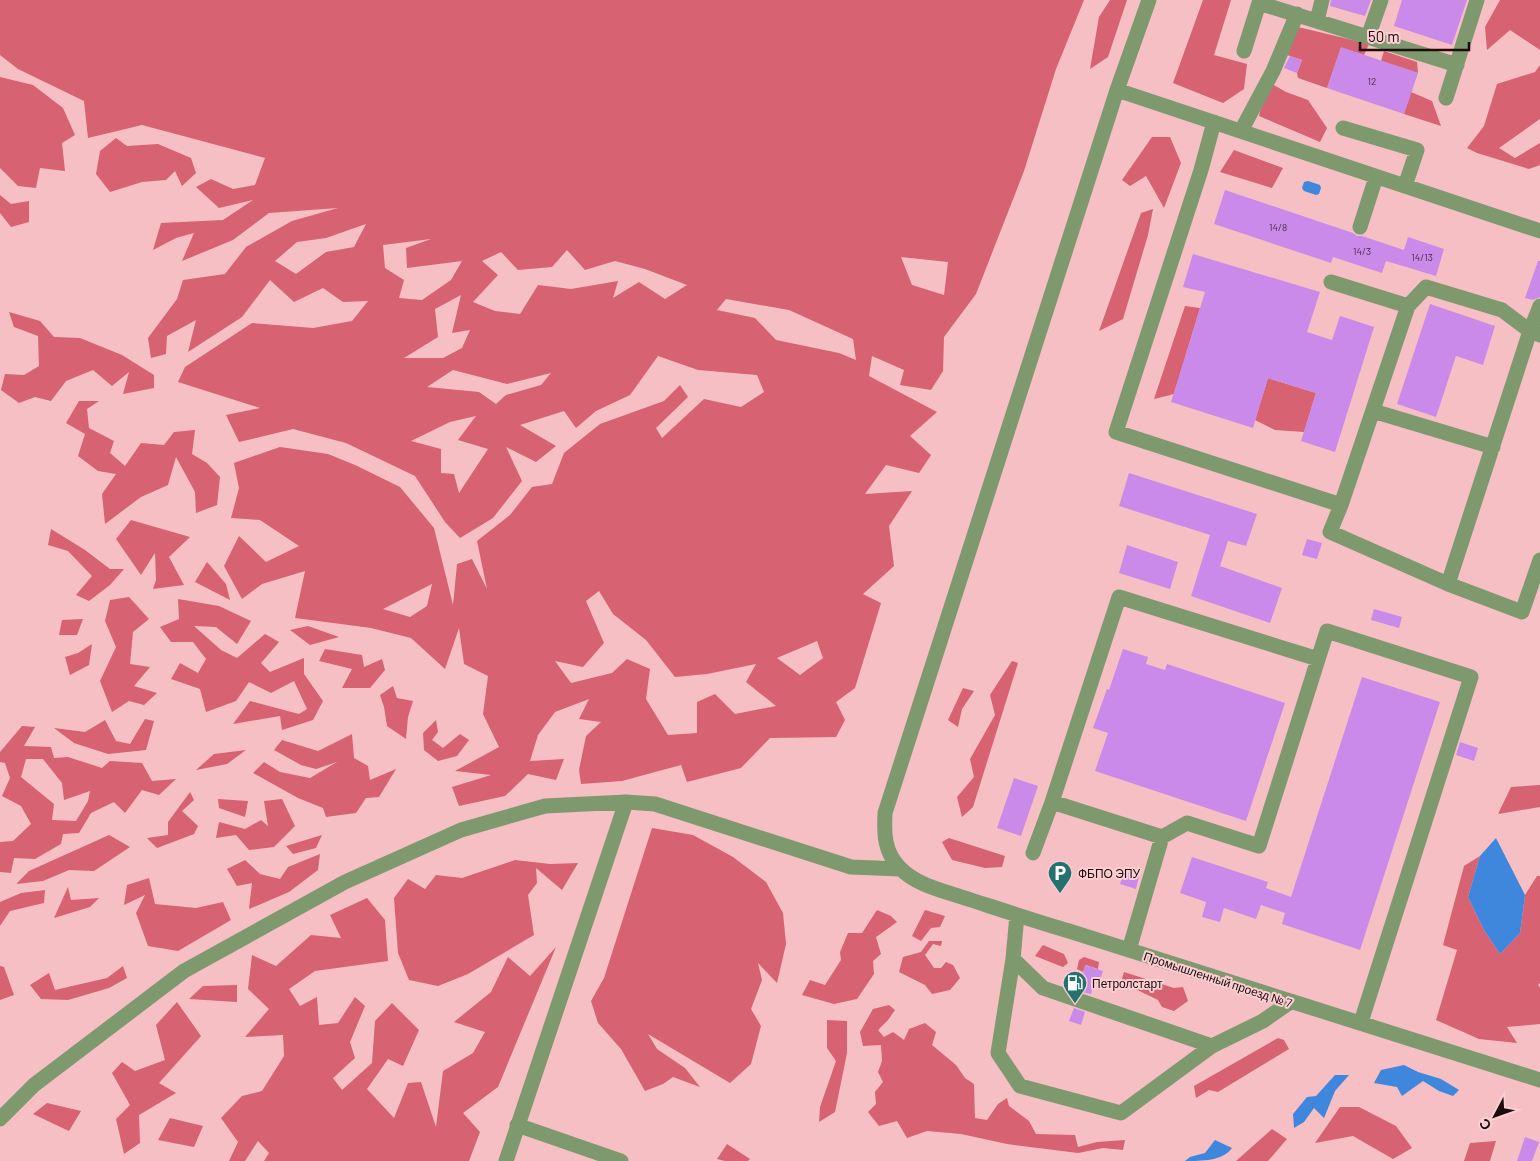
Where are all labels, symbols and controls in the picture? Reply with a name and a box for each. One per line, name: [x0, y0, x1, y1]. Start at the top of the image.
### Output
scale bar: [1360, 20, 1469, 52]
text: 50 m: [1368, 27, 1400, 45]
house number: 12: [1368, 75, 1376, 87]
house number: 14/8: [1269, 221, 1287, 233]
house number: 14/3: [1353, 245, 1371, 257]
house number: 14/13: [1411, 251, 1433, 263]
parking icon: ФБПО ЭПУ: [1047, 860, 1073, 894]
place label: ФБПО ЭПУ: [1078, 866, 1141, 880]
street label: Промышленный проезд № 7: [1142, 948, 1294, 1011]
fuel station icon: Петролстарт: [1062, 970, 1088, 1004]
place label: Петролстарт: [1092, 976, 1163, 991]
north arrow: [1470, 1091, 1520, 1141]
text: С: [1475, 1115, 1495, 1134]

